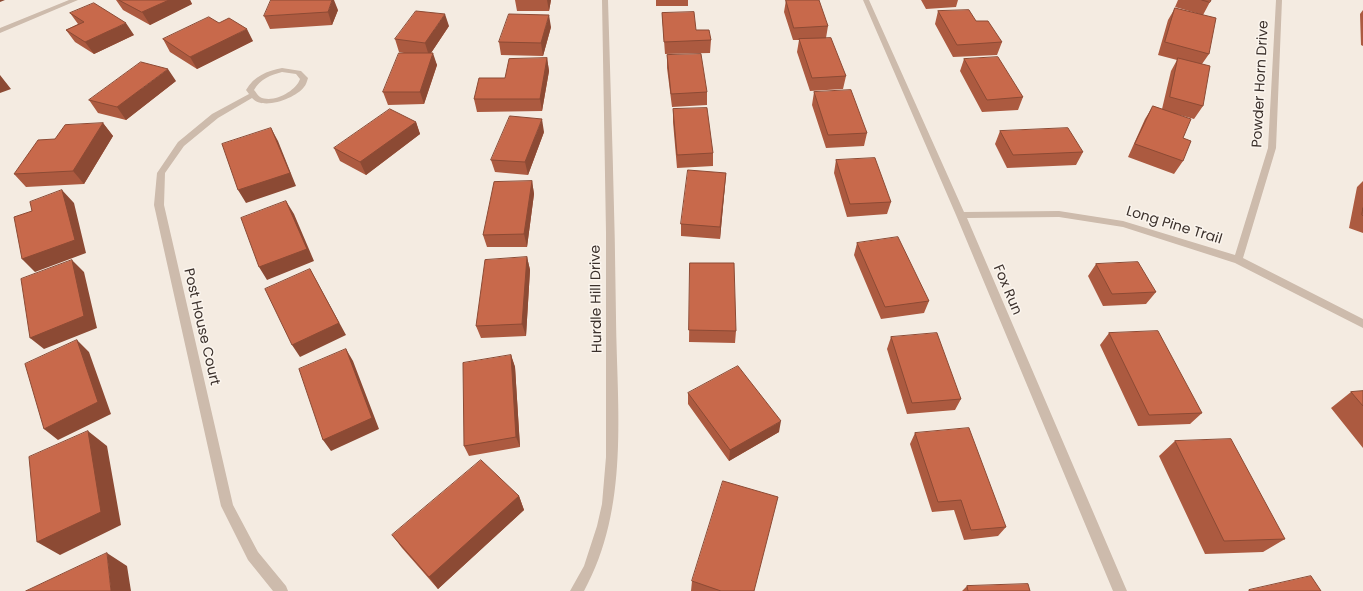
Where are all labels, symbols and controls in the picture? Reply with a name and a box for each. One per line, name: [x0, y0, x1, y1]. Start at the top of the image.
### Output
street label: Powder Horn Drive: [1249, 20, 1273, 148]
street label: Long Pine Trail: [1124, 203, 1224, 249]
street label: Hurdle Hill Drive: [588, 245, 606, 353]
street label: Fox Run: [989, 262, 1025, 318]
street label: Post House Court: [179, 267, 223, 387]

